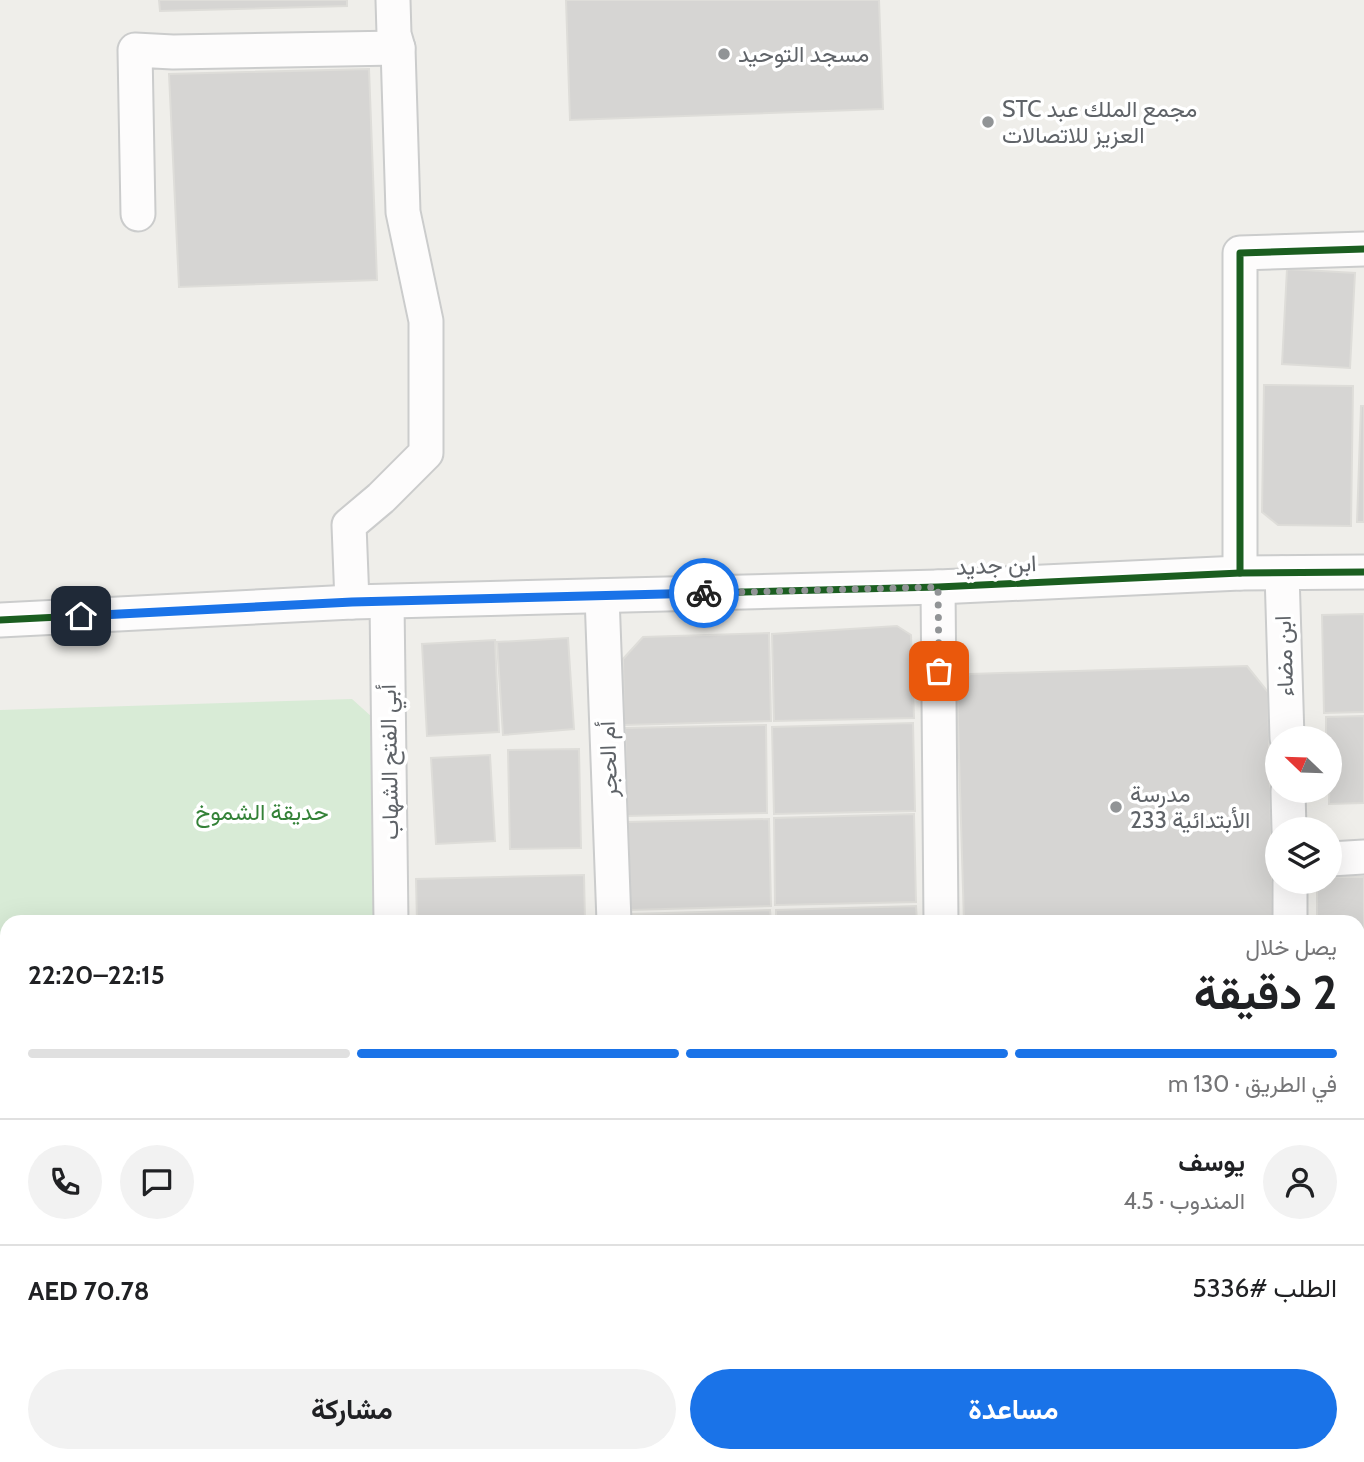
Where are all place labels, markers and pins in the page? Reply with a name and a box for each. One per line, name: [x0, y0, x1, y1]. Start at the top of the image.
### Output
place label: مسجد التوحيد: [738, 40, 869, 69]
marker: مسجد التوحيد: [716, 46, 732, 62]
place label: STC مجمع الملك عبد العزيز للاتصالات: [1002, 95, 1197, 150]
marker: STC مجمع الملك عبد العزيز للاتصالات: [980, 114, 996, 130]
pin: [51, 586, 111, 646]
pin: [909, 641, 969, 701]
place label: مدرسة الأبتدائية 233: [1130, 780, 1250, 834]
marker: مدرسة الأبتدائية 233: [1108, 799, 1124, 815]

